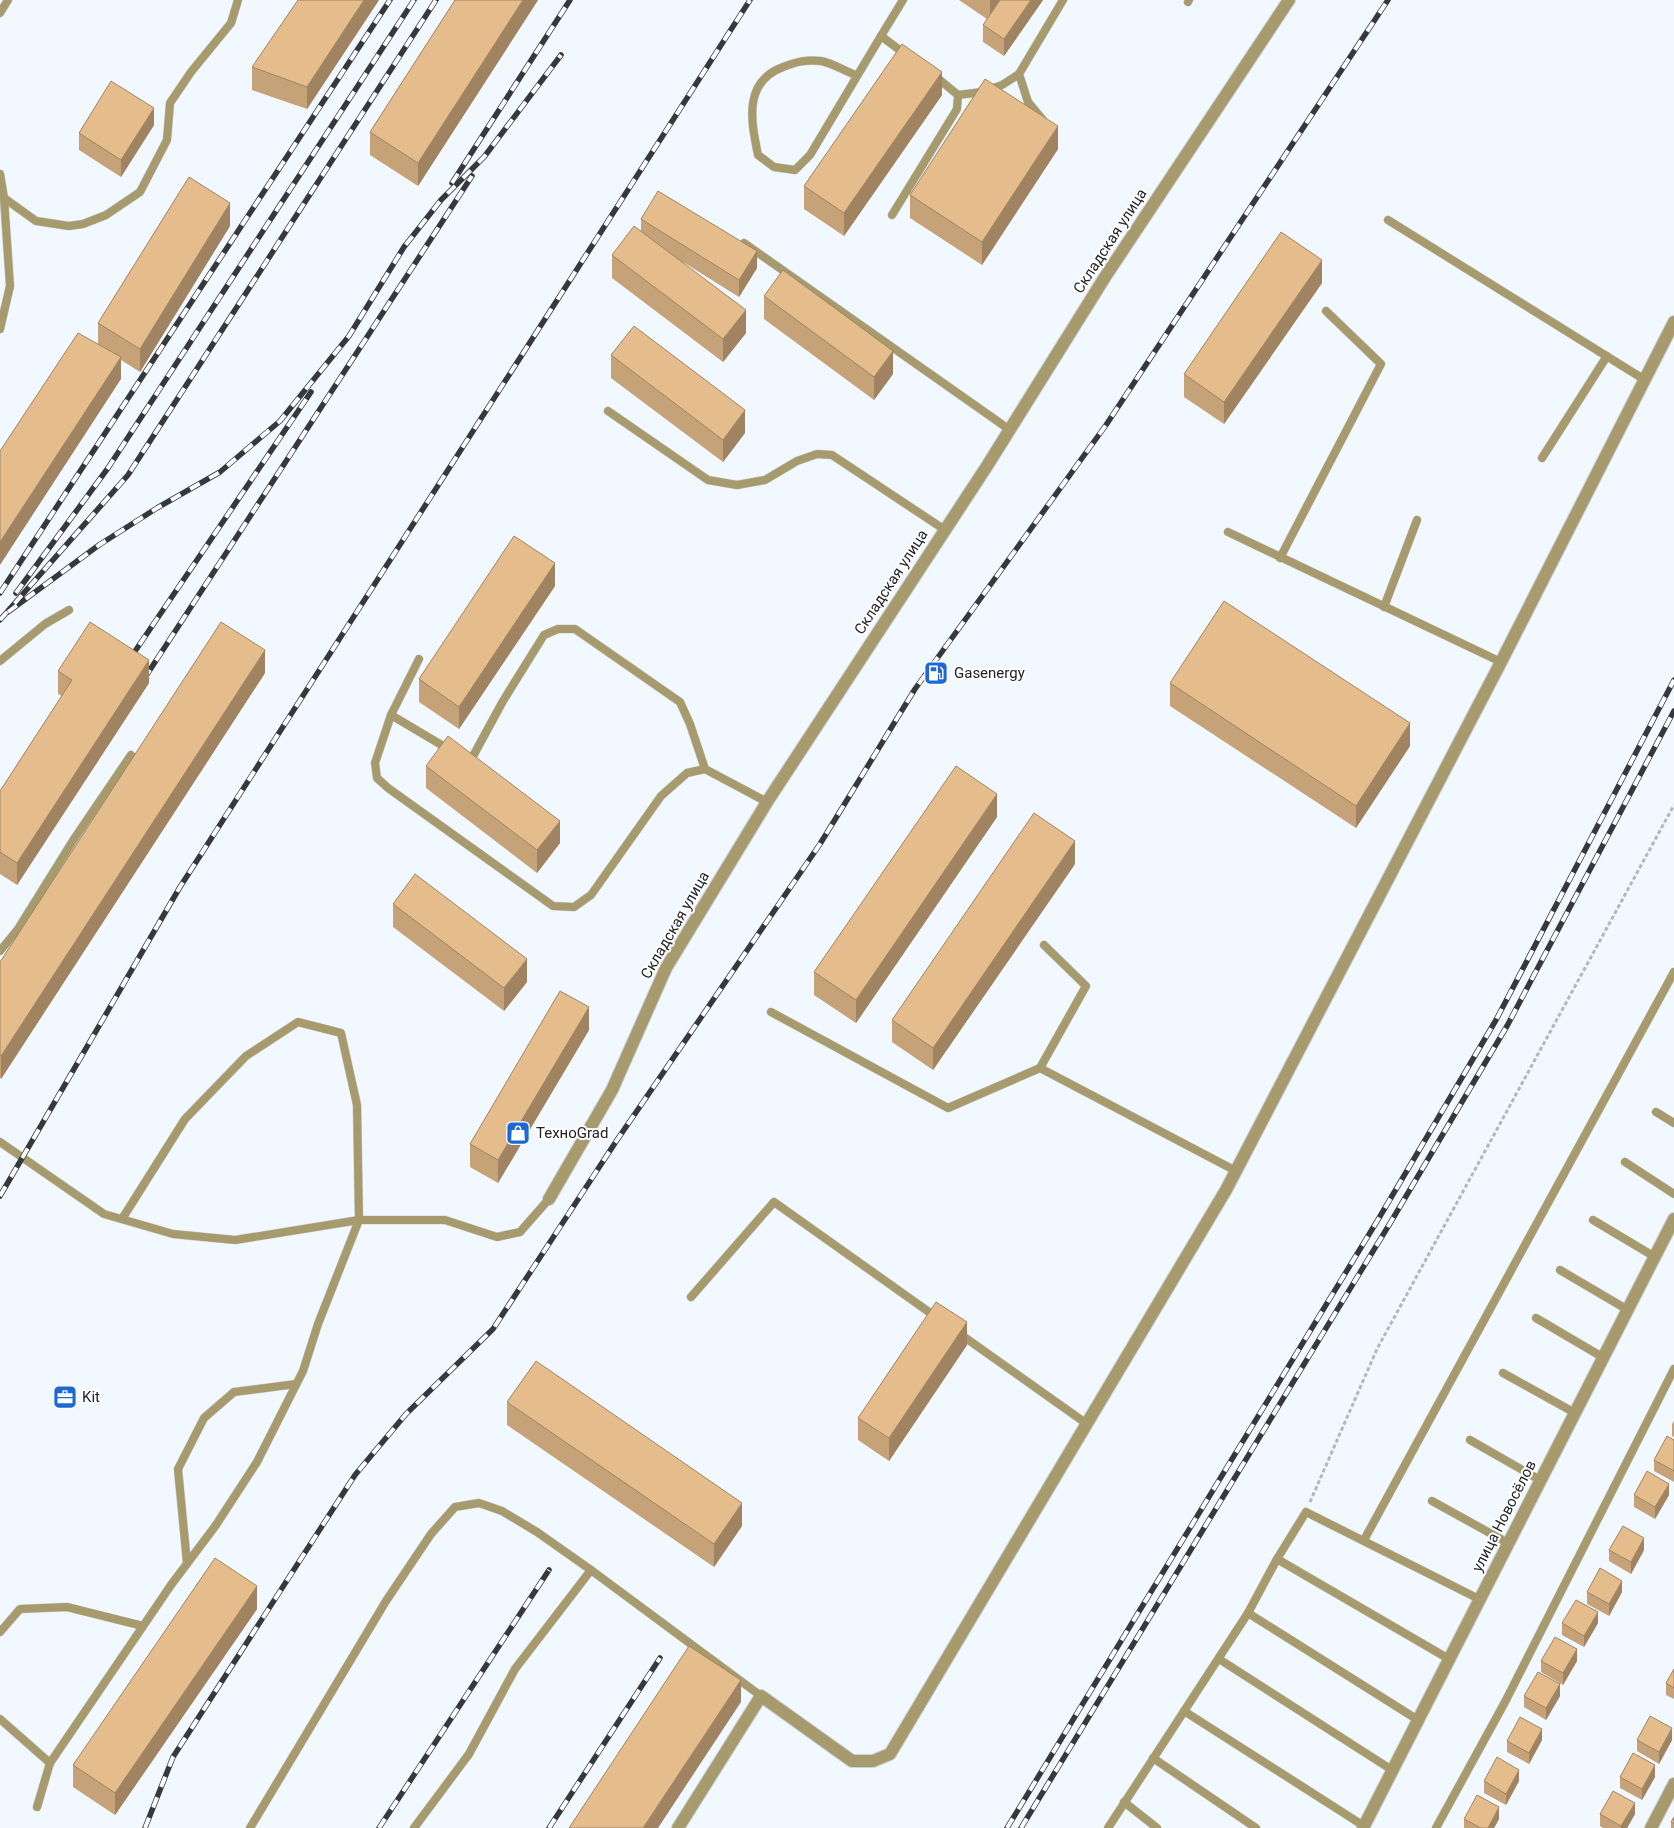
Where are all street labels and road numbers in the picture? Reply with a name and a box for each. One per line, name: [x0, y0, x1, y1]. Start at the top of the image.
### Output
street label: Складская улица: [1069, 185, 1151, 297]
street label: Складская улица: [850, 526, 932, 638]
street label: Складская улица: [637, 868, 713, 982]
street label: улица Новосёлов: [1468, 1457, 1540, 1575]

